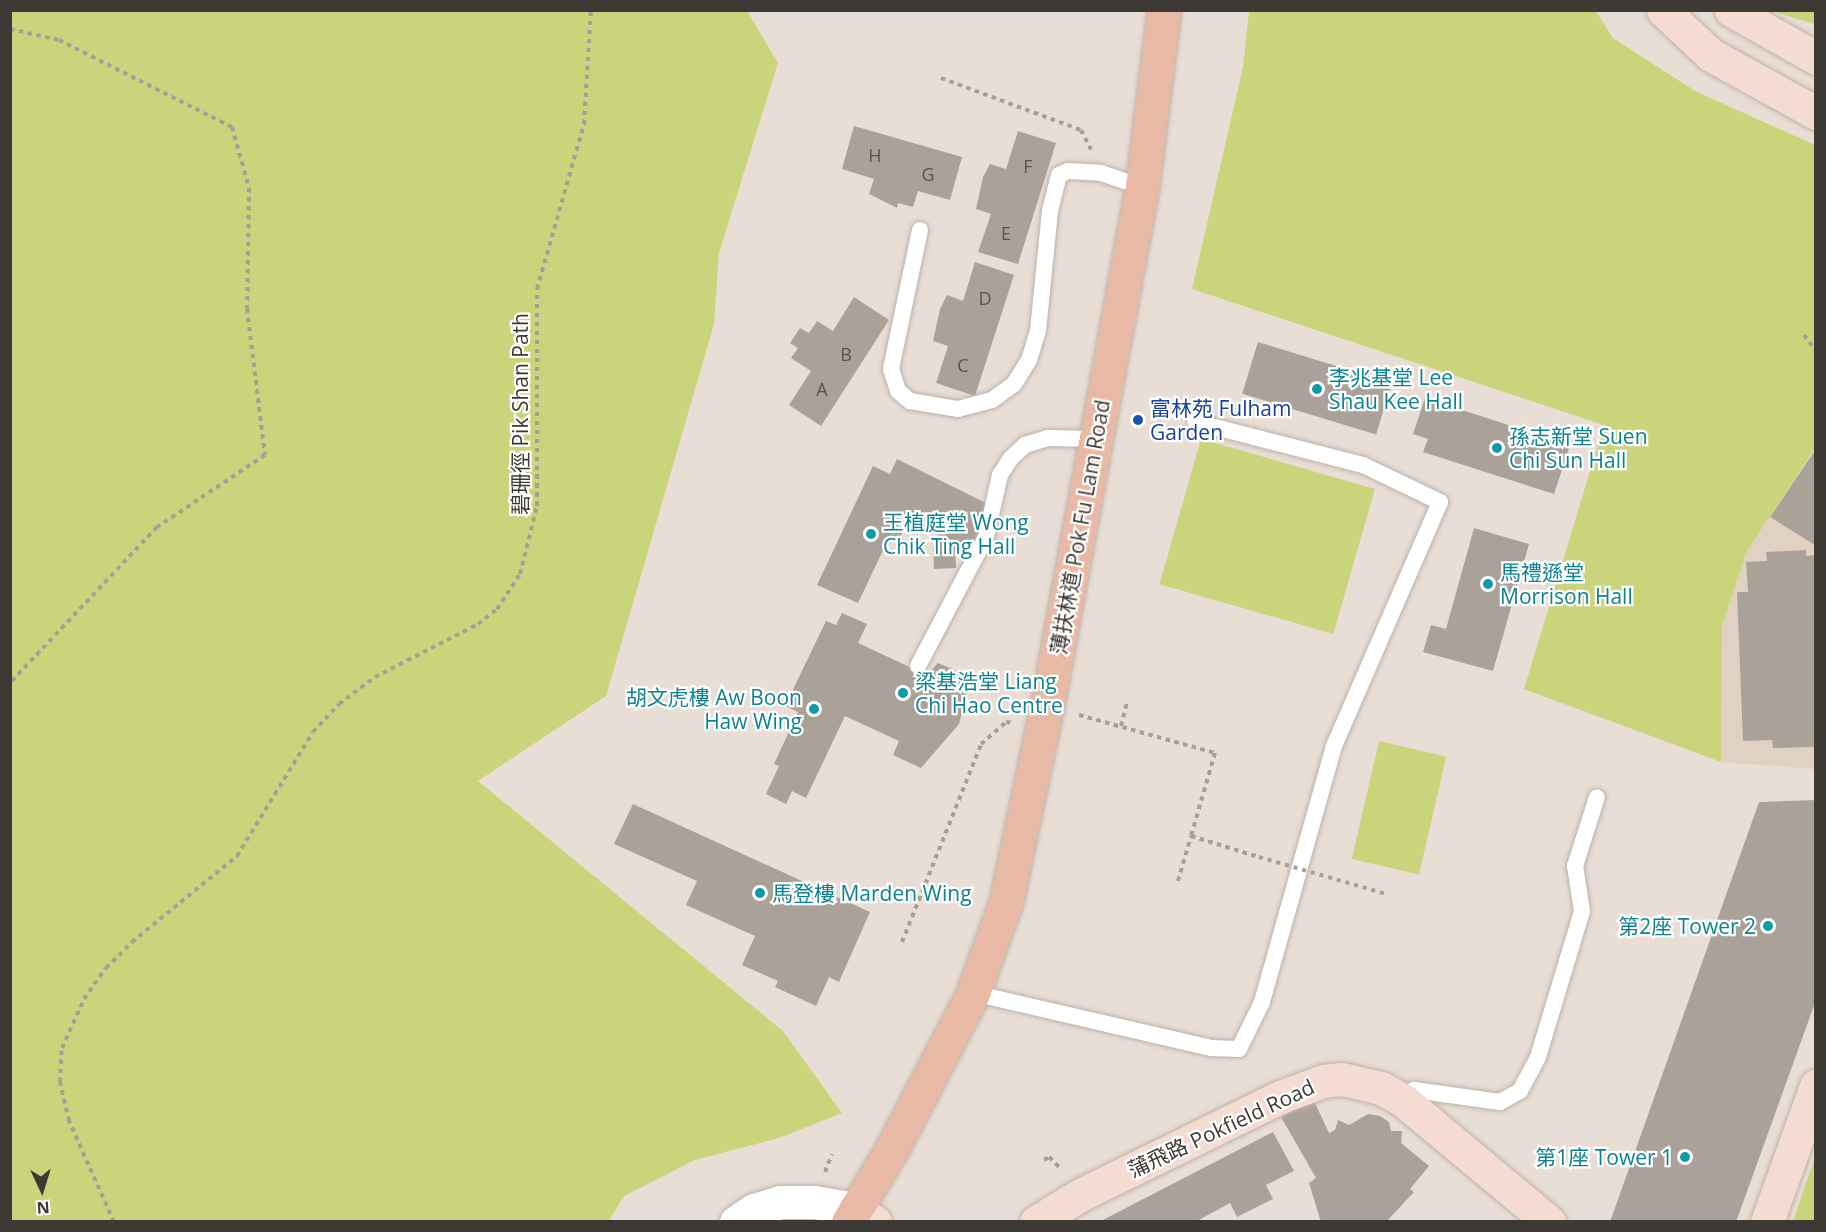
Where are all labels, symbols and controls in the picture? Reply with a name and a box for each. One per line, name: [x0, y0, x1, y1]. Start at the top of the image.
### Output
house number: H: [868, 144, 882, 166]
house number: F: [1023, 155, 1033, 177]
house number: G: [921, 163, 935, 185]
house number: E: [1001, 222, 1011, 244]
house number: D: [978, 287, 992, 309]
street label: 碧珊徑 Pik Shan Path: [507, 313, 533, 515]
house number: B: [840, 343, 852, 365]
house number: C: [957, 354, 969, 376]
place label: 李兆基堂 Lee Shau Kee Hall: [1329, 364, 1463, 414]
house number: A: [816, 378, 828, 400]
marker: 李兆基堂 Lee Shau Kee Hall: [1310, 382, 1324, 396]
place label: 富林苑 Fulham Garden: [1150, 395, 1291, 445]
street label: 薄扶林道 Pok Fu Lam Road: [1045, 398, 1115, 656]
marker: 富林苑 Fulham Garden: [1131, 413, 1145, 427]
place label: 孫志新堂 Suen Chi Sun Hall: [1509, 423, 1648, 473]
marker: 孫志新堂 Suen Chi Sun Hall: [1490, 441, 1504, 455]
place label: 王植庭堂 Wong Chik Ting Hall: [883, 509, 1029, 559]
marker: 王植庭堂 Wong Chik Ting Hall: [864, 527, 878, 541]
place label: 馬禮遜堂 Morrison Hall: [1500, 559, 1633, 609]
marker: 馬禮遜堂 Morrison Hall: [1481, 577, 1495, 591]
place label: 梁基浩堂 Liang Chi Hao Centre: [915, 668, 1063, 718]
place label: 胡文虎樓 Aw Boon Haw Wing: [626, 684, 802, 734]
marker: 梁基浩堂 Liang Chi Hao Centre: [896, 686, 910, 700]
marker: 胡文虎樓 Aw Boon Haw Wing: [807, 702, 821, 716]
place label: 馬登樓 Marden Wing: [772, 880, 972, 906]
marker: 馬登樓 Marden Wing: [753, 886, 767, 900]
place label: 第2座 Tower 2: [1618, 913, 1756, 939]
marker: 第2座 Tower 2: [1761, 919, 1775, 933]
street label: 蒲飛路 Pokfield Road: [1124, 1074, 1318, 1182]
place label: 第1座 Tower 1: [1535, 1144, 1673, 1170]
marker: 第1座 Tower 1: [1678, 1150, 1692, 1164]
north arrow: [12, 1160, 72, 1220]
text: N: [36, 1197, 51, 1219]

